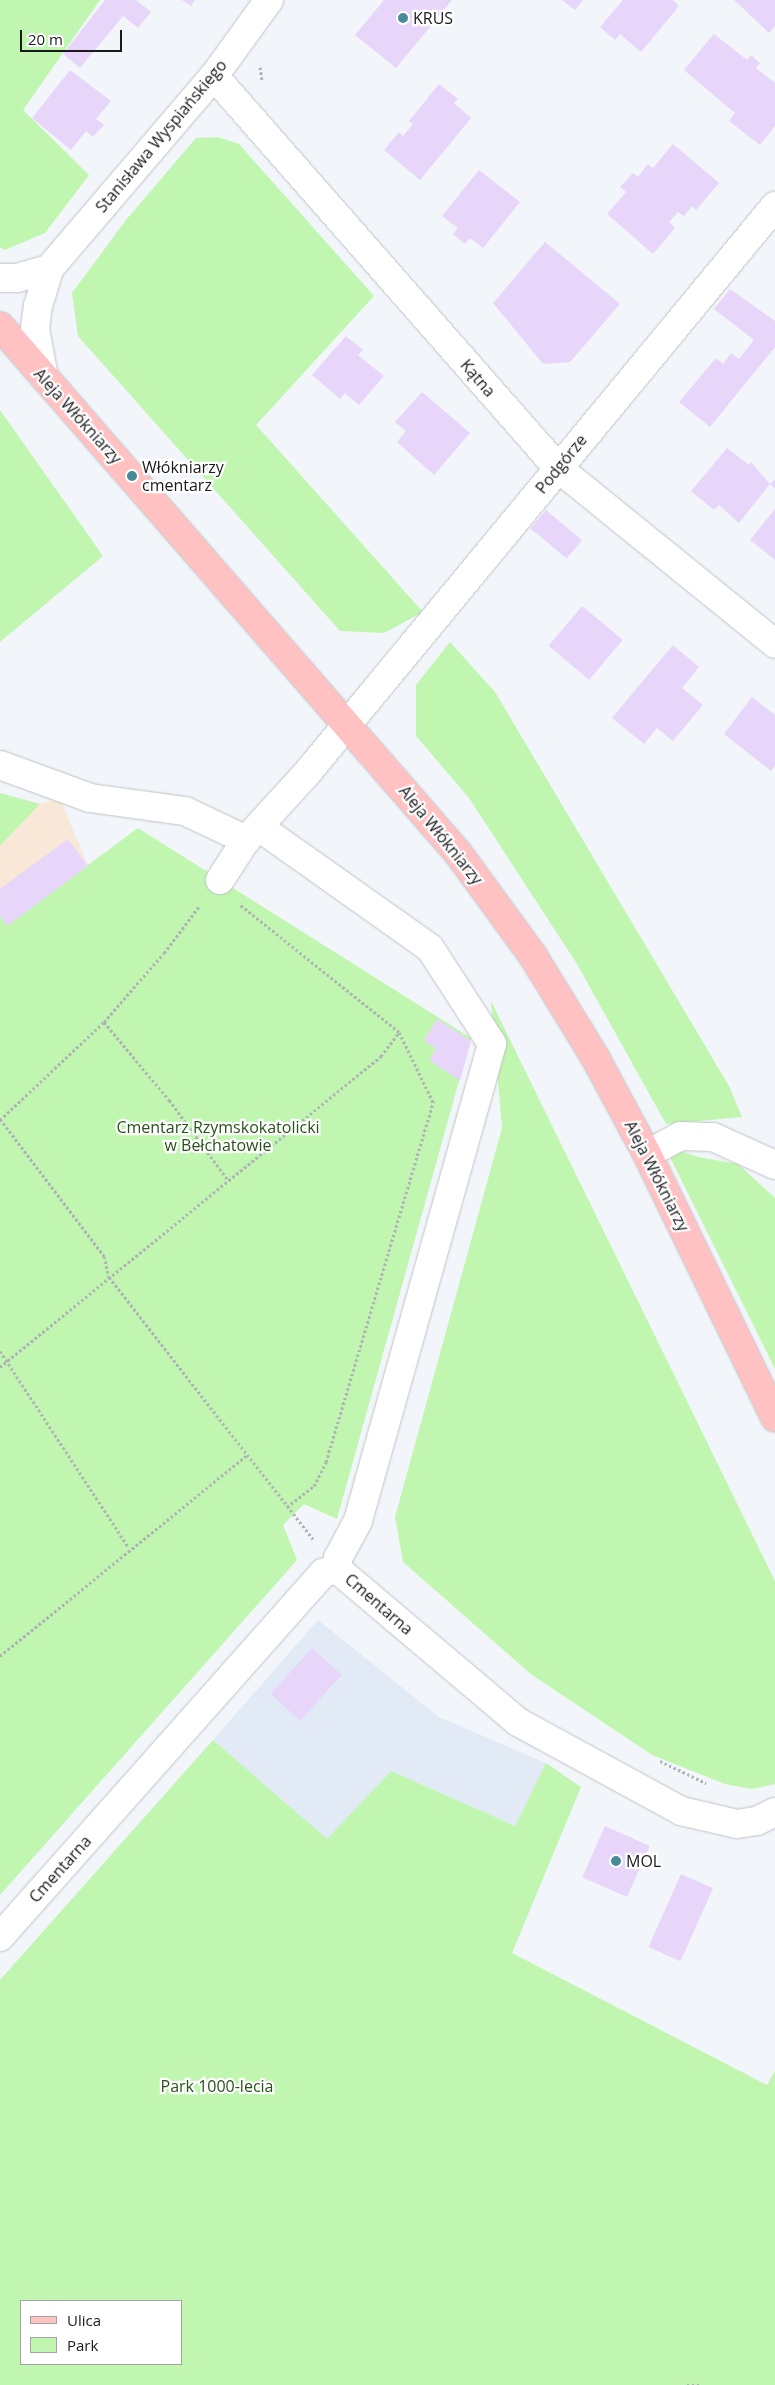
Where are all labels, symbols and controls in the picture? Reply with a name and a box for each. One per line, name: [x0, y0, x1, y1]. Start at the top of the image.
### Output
place label: KRUS: [413, 8, 453, 28]
marker: KRUS: [397, 12, 409, 24]
scale bar: [22, 20, 125, 52]
text: 20 m: [28, 29, 63, 49]
street label: Stanisława Wyspiańskiego: [91, 56, 231, 216]
street label: Kątna: [457, 355, 499, 401]
street label: Aleja Włókniarzy: [30, 364, 126, 468]
street label: Podgórze: [531, 431, 591, 497]
place label: Włókniarzy cmentarz: [142, 457, 224, 495]
marker: Włókniarzy cmentarz: [126, 470, 138, 482]
street label: Aleja Włókniarzy: [395, 782, 487, 888]
park label: Cmentarz Rzymskokatolicki w Bełchatowie: [116, 1117, 320, 1155]
street label: Aleja Włókniarzy: [621, 1117, 693, 1235]
street label: Cmentarna: [341, 1569, 417, 1639]
street label: Cmentarna: [25, 1832, 95, 1906]
place label: MOL: [626, 1851, 661, 1871]
marker: MOL: [610, 1855, 622, 1867]
park label: Park 1000-lecia: [161, 2076, 273, 2096]
legend: [20, 2300, 182, 2365]
text: Ulica: [67, 2310, 101, 2330]
text: Park: [67, 2335, 98, 2355]

